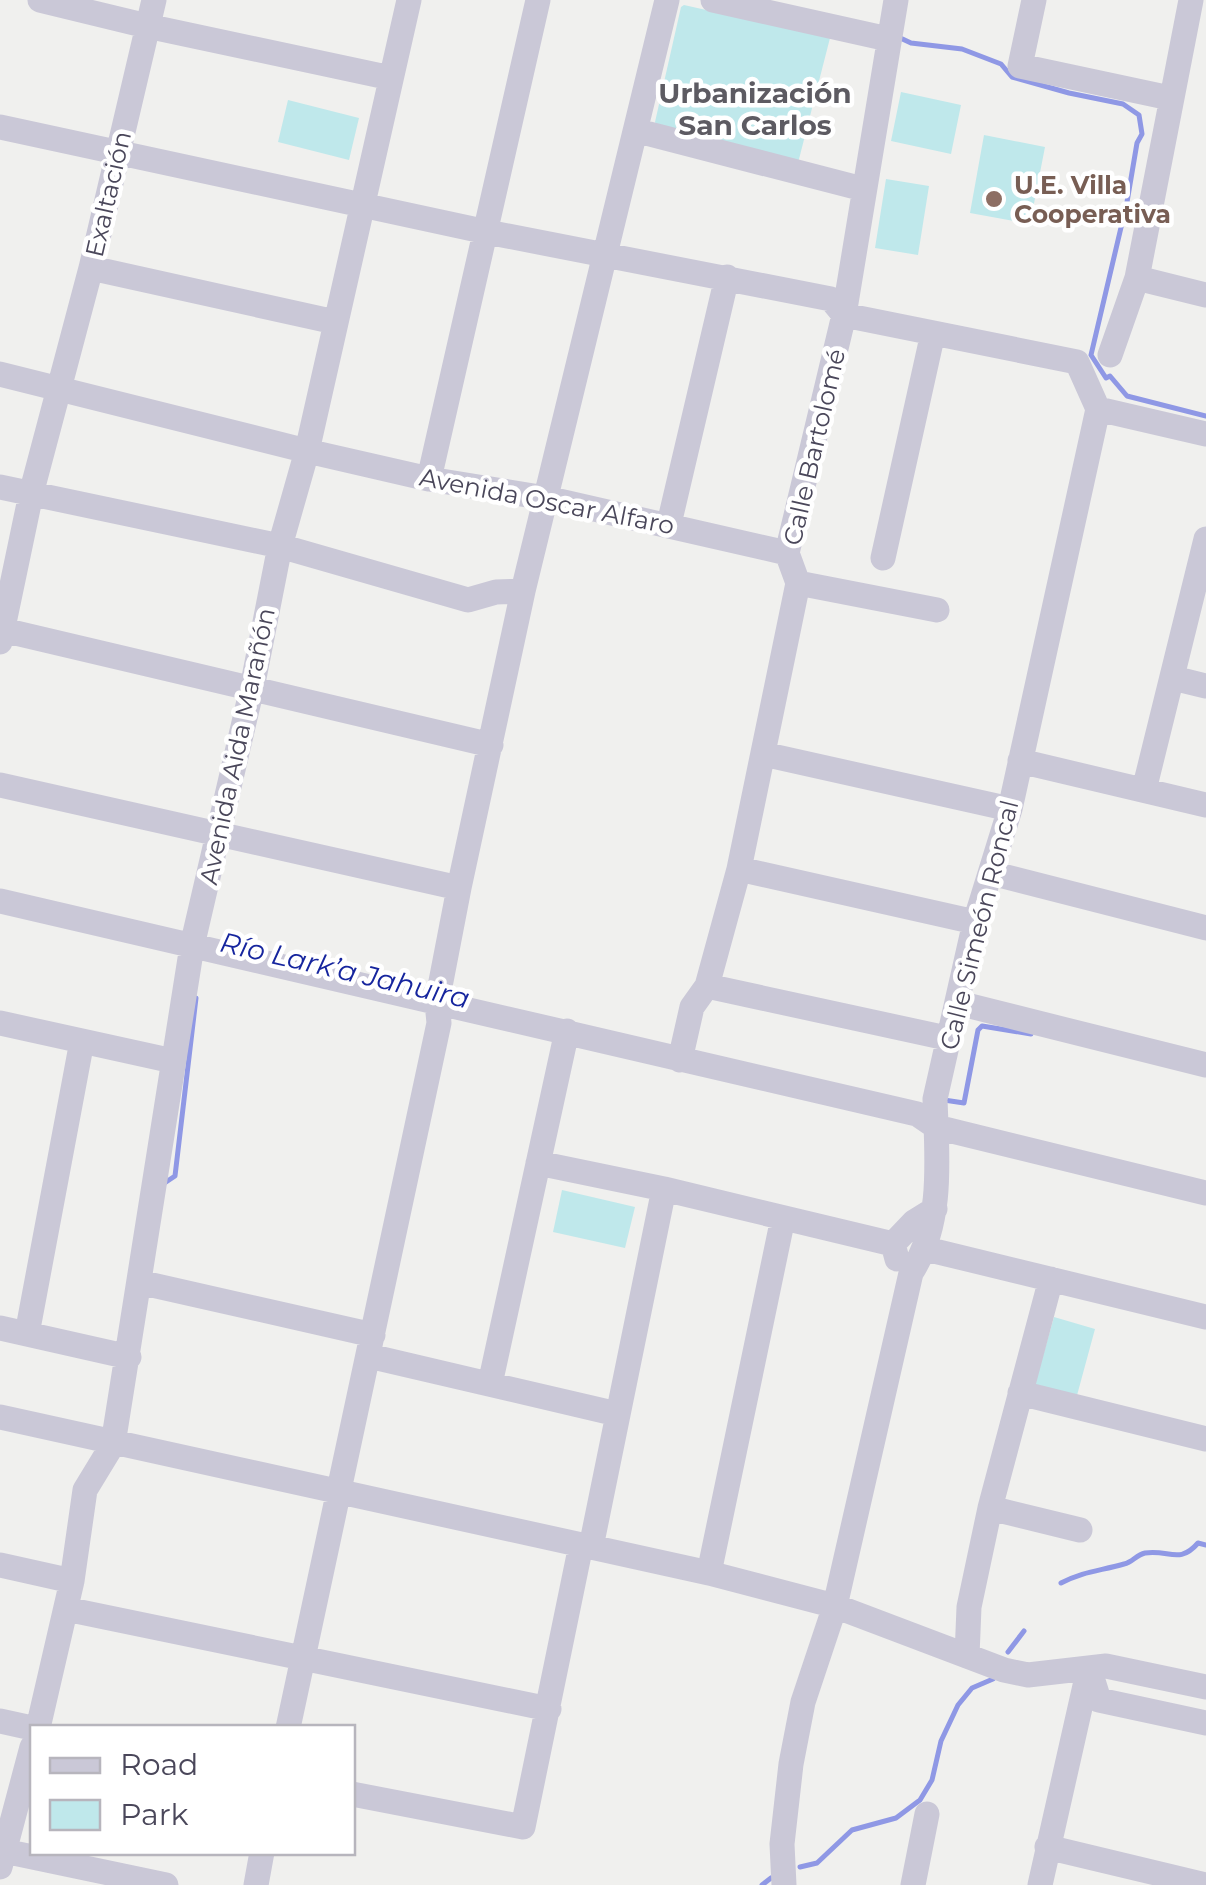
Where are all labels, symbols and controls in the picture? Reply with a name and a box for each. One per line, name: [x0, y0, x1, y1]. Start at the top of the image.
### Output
district label: Urbanización San Carlos: [658, 76, 852, 142]
street label: Exaltación: [79, 128, 137, 260]
place label: U.E. Villa Cooperativa: [1014, 170, 1171, 229]
marker: U.E. Villa Cooperativa: [983, 188, 1005, 210]
street label: Calle Bartolomé: [777, 346, 851, 548]
street label: Avenida Oscar Alfaro: [417, 462, 677, 540]
street label: Avenida Aida Marañón: [193, 605, 281, 887]
street label: Calle Simeón Roncal: [933, 797, 1025, 1053]
water label: Río Lark’a Jahuira: [217, 925, 473, 1015]
legend: [30, 1725, 355, 1855]
text: Road: [120, 1746, 198, 1783]
text: Park: [120, 1796, 189, 1833]

